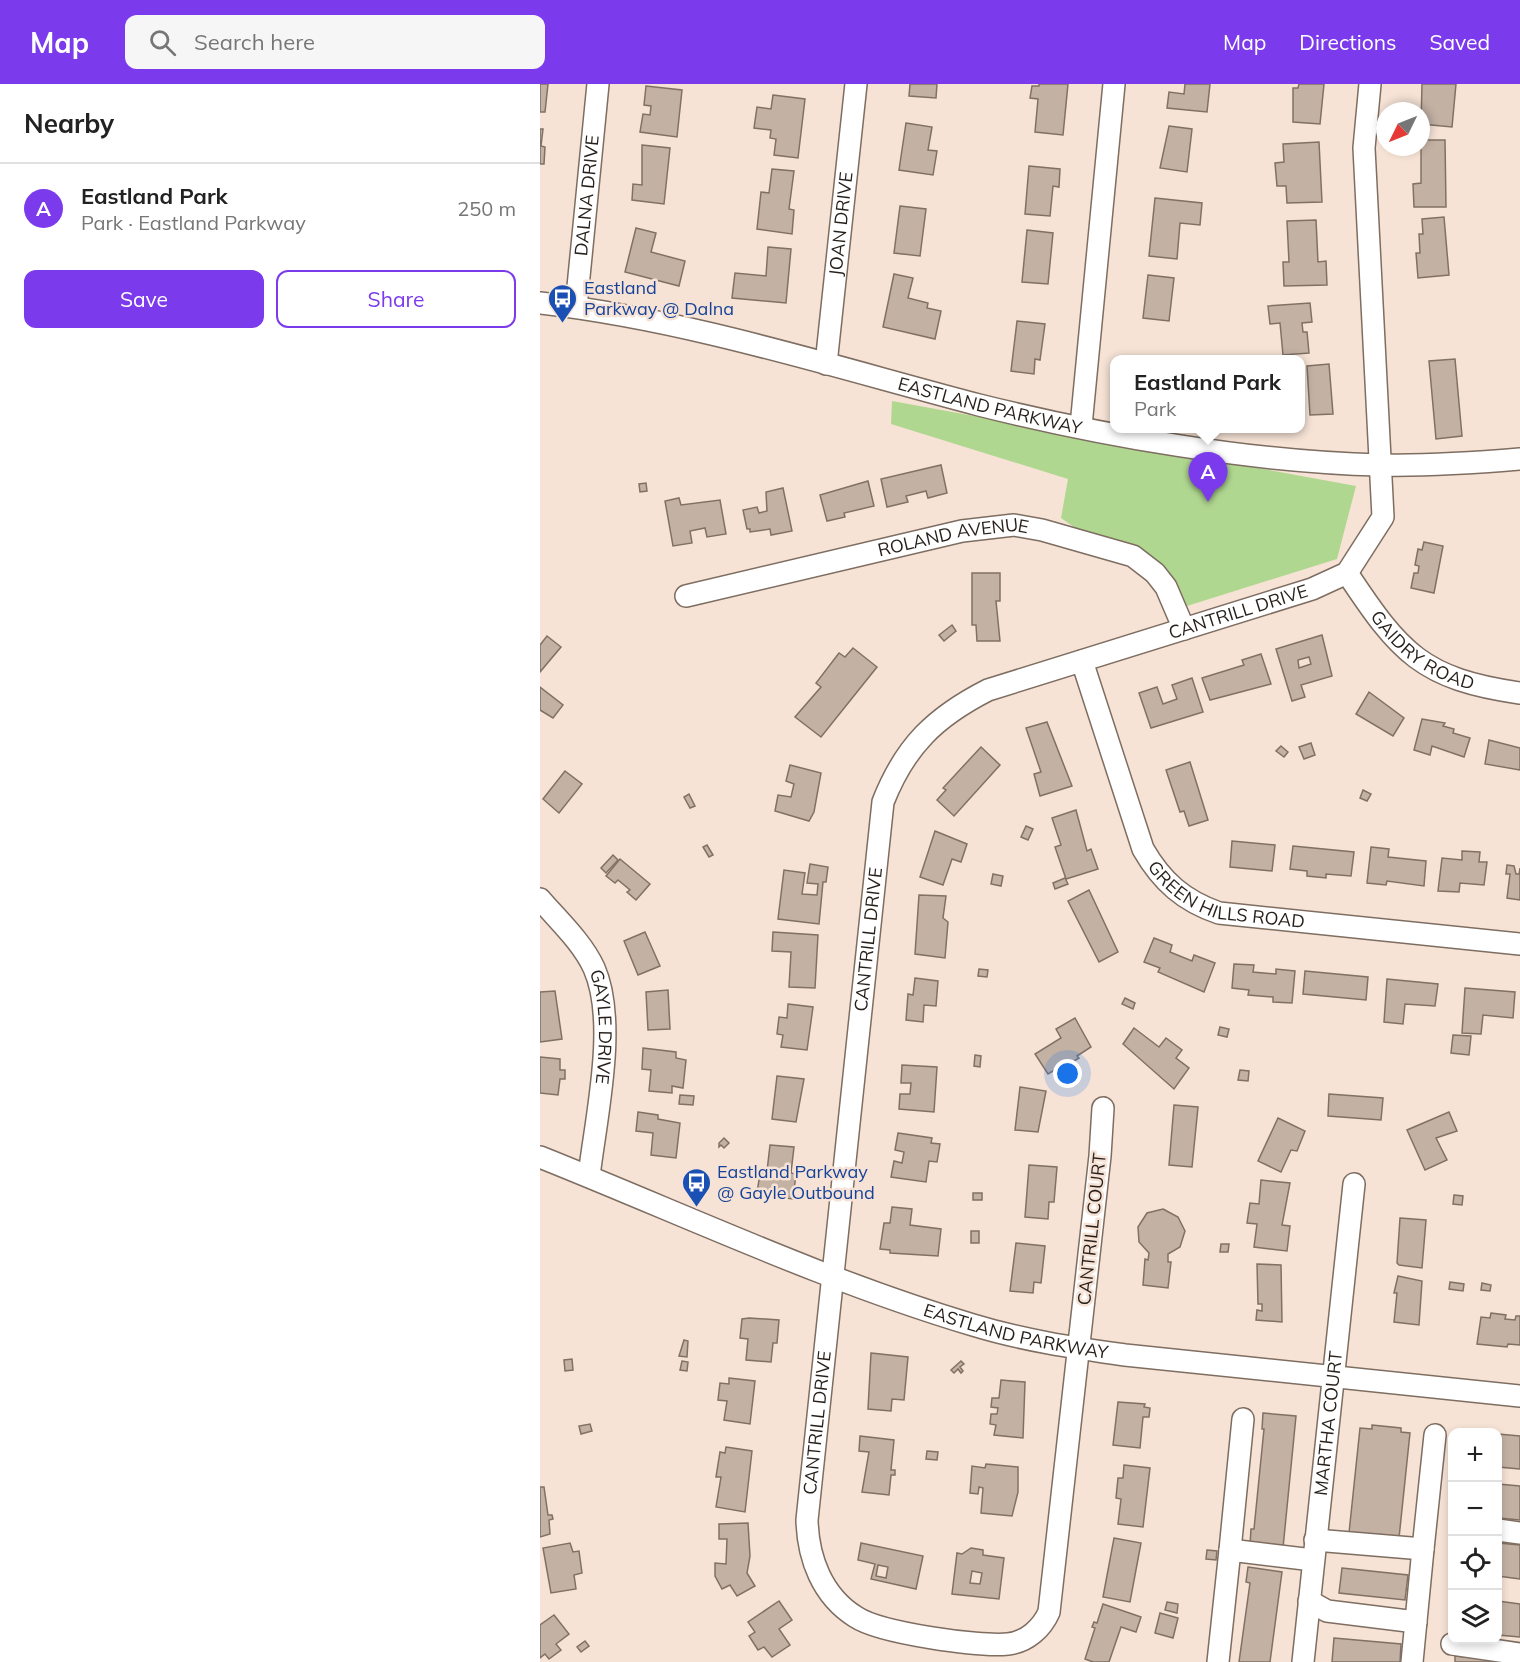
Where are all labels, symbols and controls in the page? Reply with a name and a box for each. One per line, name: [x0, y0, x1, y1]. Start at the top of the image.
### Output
search box: [125, 15, 545, 69]
text: Map: [30, 25, 89, 60]
icon: search: [146, 26, 179, 59]
text: Search here: [194, 28, 315, 56]
text: Map: [1223, 29, 1266, 55]
text: Directions: [1299, 29, 1396, 55]
text: Saved: [1429, 29, 1490, 55]
north arrow: [1376, 102, 1430, 156]
text: Nearby: [24, 107, 114, 140]
street label: DALNA DRIVE: [569, 134, 604, 257]
street label: JOAN DRIVE: [824, 170, 858, 277]
text: Eastland Park: [81, 182, 228, 210]
text: A: [36, 196, 51, 221]
text: 250 m: [457, 196, 516, 221]
text: Park · Eastland Parkway: [81, 210, 306, 235]
button: Save: [24, 270, 264, 328]
button: Share: [276, 270, 516, 328]
place label: Eastland Parkway @ Dalna: [584, 276, 734, 320]
bus stop icon: Eastland Parkway @ Dalna: [547, 282, 579, 324]
popup: [1110, 355, 1305, 433]
text: Eastland Park: [1134, 368, 1281, 396]
street label: EASTLAND PARKWAY: [895, 372, 1085, 439]
text: Park: [1134, 396, 1176, 421]
pin: A: [1188, 452, 1228, 502]
street label: ROLAND AVENUE: [875, 513, 1031, 561]
street label: CANTRILL DRIVE: [1166, 579, 1311, 644]
street label: GAIDRY ROAD: [1366, 606, 1477, 695]
street label: GREEN HILLS ROAD: [1143, 856, 1306, 933]
street label: CANTRILL DRIVE: [849, 866, 887, 1013]
street label: GAYLE DRIVE: [585, 966, 617, 1085]
your location: [1053, 1059, 1082, 1088]
street label: CANTRILL COURT: [1072, 1152, 1111, 1306]
place label: Eastland Parkway @ Gayle Outbound: [717, 1160, 875, 1204]
bus stop icon: Eastland Parkway @ Gayle Outbound: [680, 1166, 712, 1208]
street label: EASTLAND PARKWAY: [921, 1298, 1111, 1364]
street label: CANTRILL DRIVE: [798, 1349, 836, 1496]
street label: MARTHA COURT: [1309, 1350, 1347, 1497]
map controls: [1448, 1428, 1502, 1644]
button: +: [1448, 1428, 1502, 1482]
button: −: [1448, 1482, 1502, 1536]
button: locate: [1448, 1536, 1502, 1590]
button: layers: [1448, 1590, 1502, 1644]

